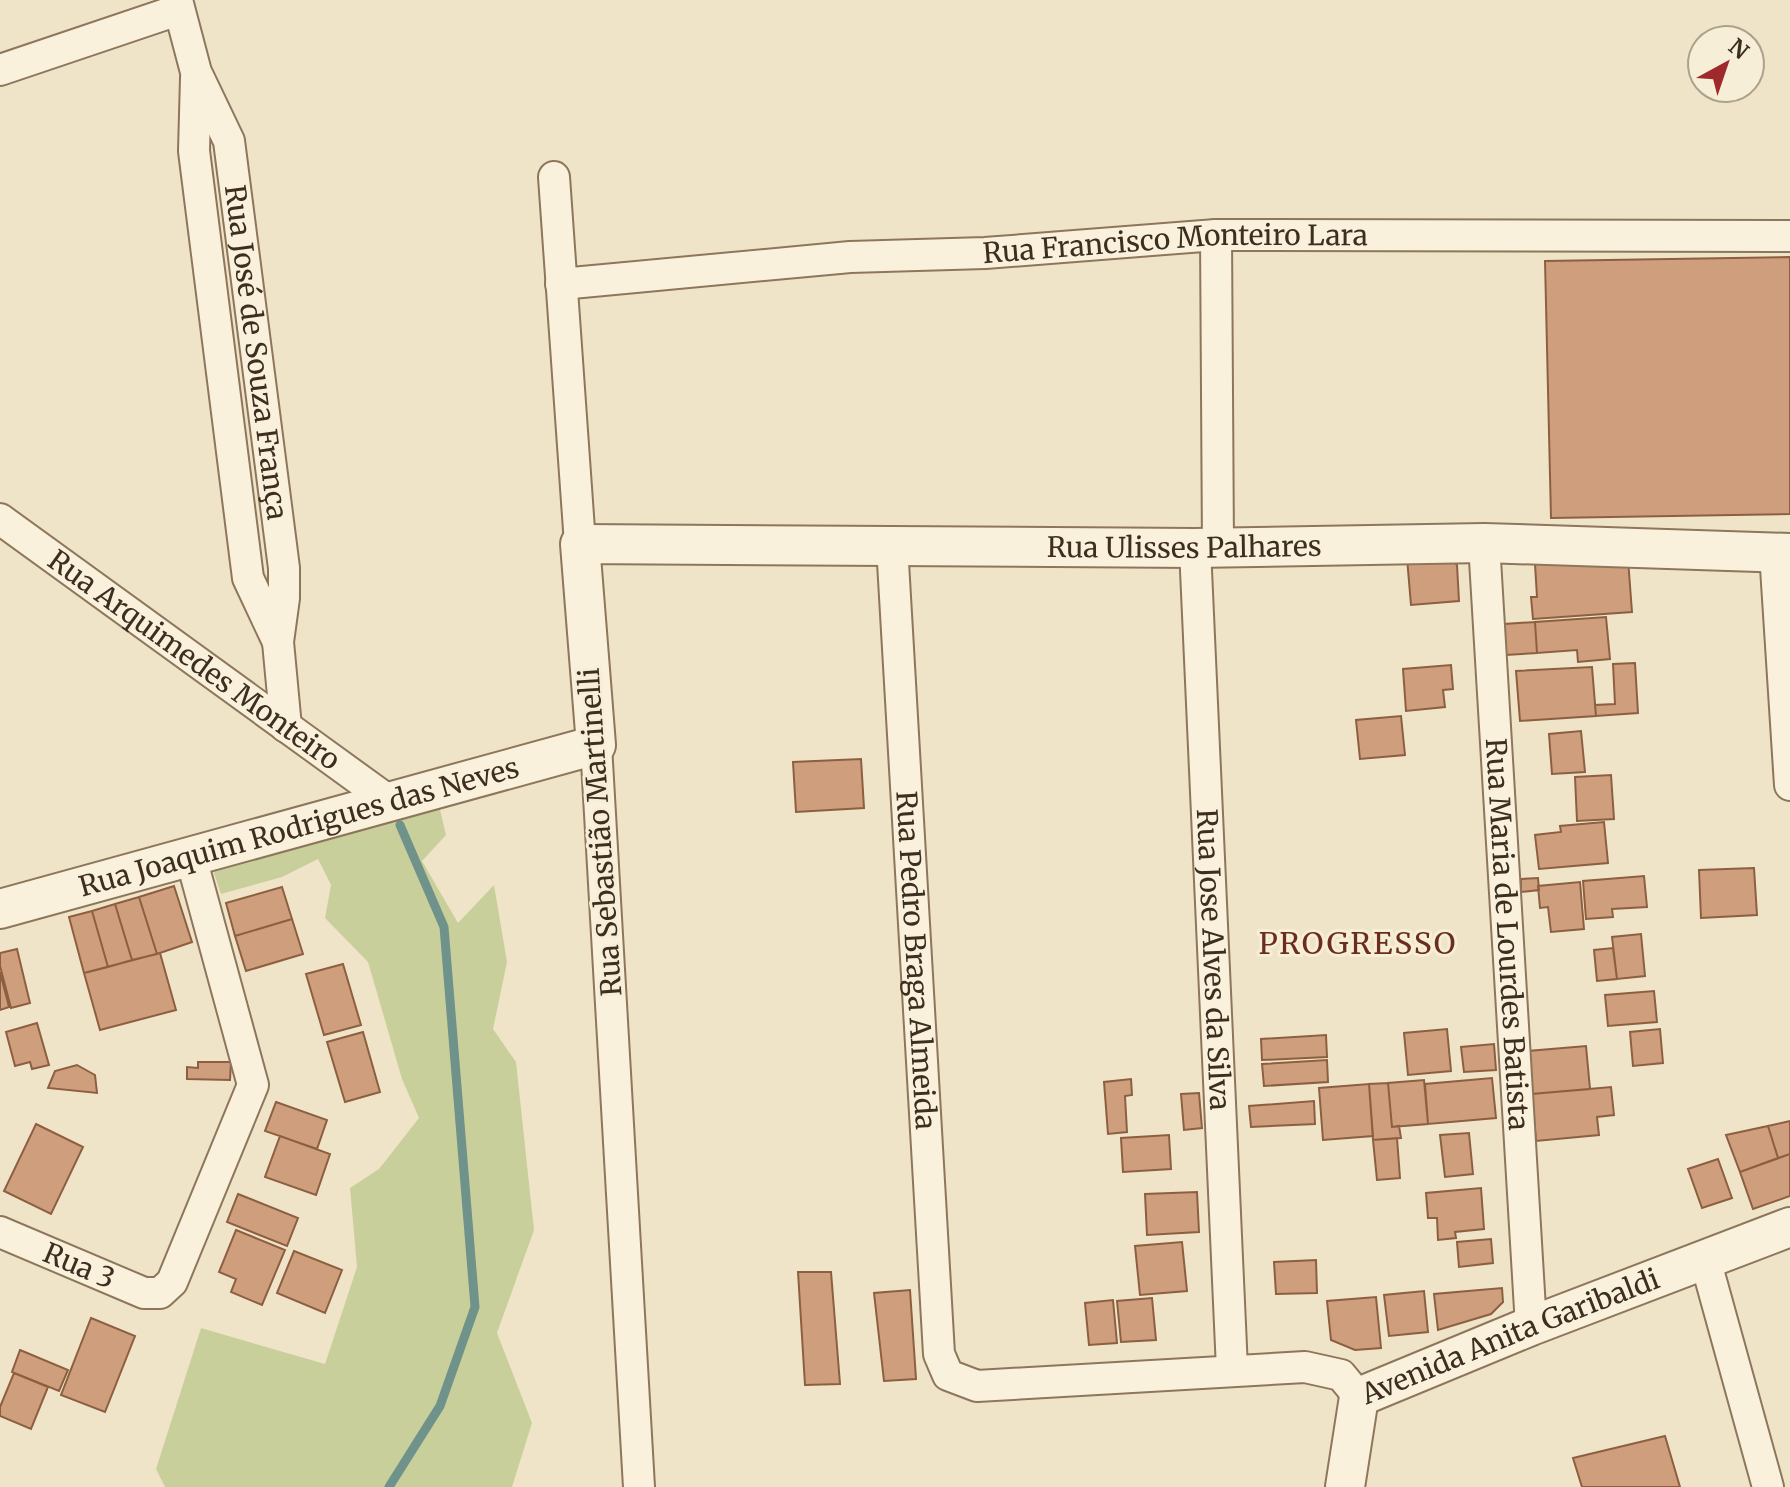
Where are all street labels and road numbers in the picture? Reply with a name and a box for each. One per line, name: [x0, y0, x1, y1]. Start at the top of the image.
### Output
street label: Rua José de Souza França: [217, 183, 296, 522]
street label: Rua Francisco Monteiro Lara: [981, 217, 1368, 271]
street label: Rua Ulisses Palhares: [1047, 528, 1322, 566]
street label: Rua Arquimedes Monteiro: [41, 542, 347, 778]
street label: Rua Sebastião Martinelli: [571, 667, 629, 997]
street label: Rua Maria de Lourdes Batista: [1478, 737, 1537, 1131]
street label: Rua Joaquim Rodrigues das Neves: [75, 749, 523, 904]
street label: Rua Pedro Braga Almeida: [888, 790, 944, 1131]
street label: Rua Jose Alves da Silva: [1189, 808, 1238, 1111]
street label: Rua 3: [38, 1234, 120, 1297]
street label: Avenida Anita Garibaldi: [1355, 1261, 1664, 1413]

